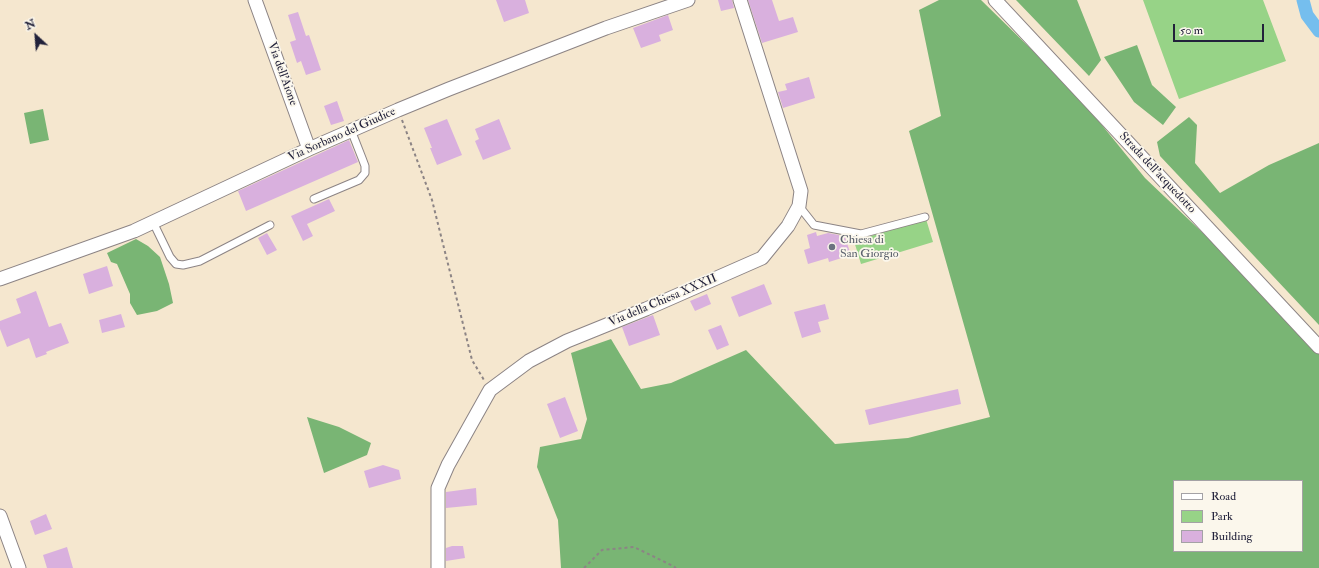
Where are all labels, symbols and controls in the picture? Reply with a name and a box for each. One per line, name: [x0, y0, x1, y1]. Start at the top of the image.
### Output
north arrow: [16, 16, 56, 56]
scale bar: [1175, 16, 1266, 42]
text: N: [23, 17, 38, 33]
text: 50 m: [1180, 23, 1203, 38]
street label: Via dell'Aione: [264, 40, 300, 108]
street label: Via Sorbano del Giudice: [286, 105, 398, 165]
street label: Strada dell'acquedotto: [1116, 129, 1198, 217]
place label: Chiesa di San Giorgio: [840, 233, 899, 261]
marker: Chiesa di San Giorgio: [827, 242, 837, 252]
street label: Via della Chiesa XXXII: [607, 272, 719, 330]
legend: [1173, 480, 1303, 552]
text: Road: [1211, 489, 1236, 504]
text: Park: [1211, 509, 1233, 524]
text: Building: [1211, 529, 1252, 544]

